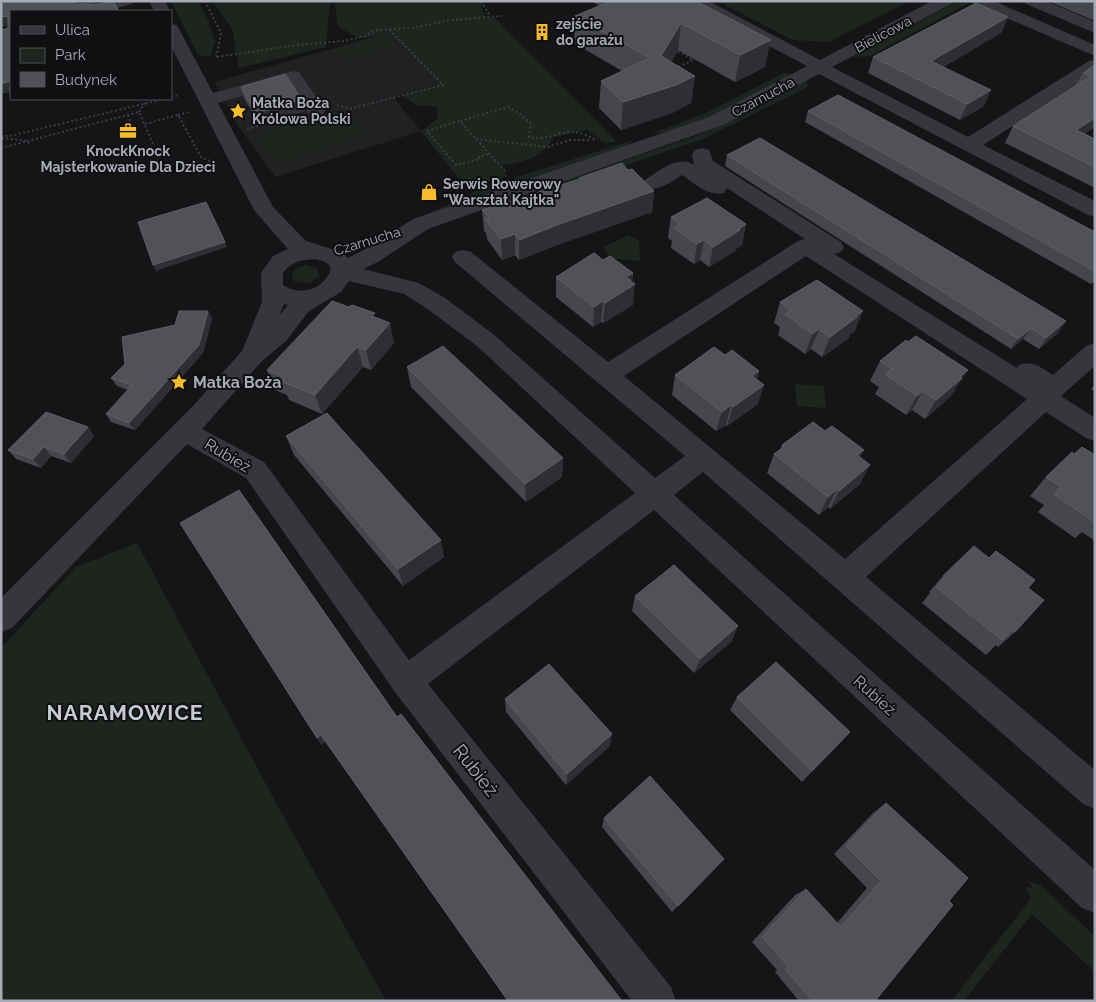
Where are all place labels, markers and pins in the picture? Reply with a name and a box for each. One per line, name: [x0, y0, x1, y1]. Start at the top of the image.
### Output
place label: zejście do garażu: [556, 16, 623, 48]
building icon: zejście do garażu: [532, 22, 552, 42]
place label: Matka Boża Królowa Polski: [252, 95, 351, 127]
place icon: Matka Boża Królowa Polski: [228, 101, 248, 121]
office icon: KnockKnock Majsterkowanie Dla Dzieci: [118, 121, 138, 141]
place label: KnockKnock Majsterkowanie Dla Dzieci: [41, 143, 215, 175]
place label: Serwis Rowerowy "Warsztat Kajtka": [443, 176, 561, 208]
shop icon: Serwis Rowerowy "Warsztat Kajtka": [419, 182, 439, 202]
place icon: Matka Boża: [169, 372, 189, 392]
place label: Matka Boża: [193, 373, 281, 392]

